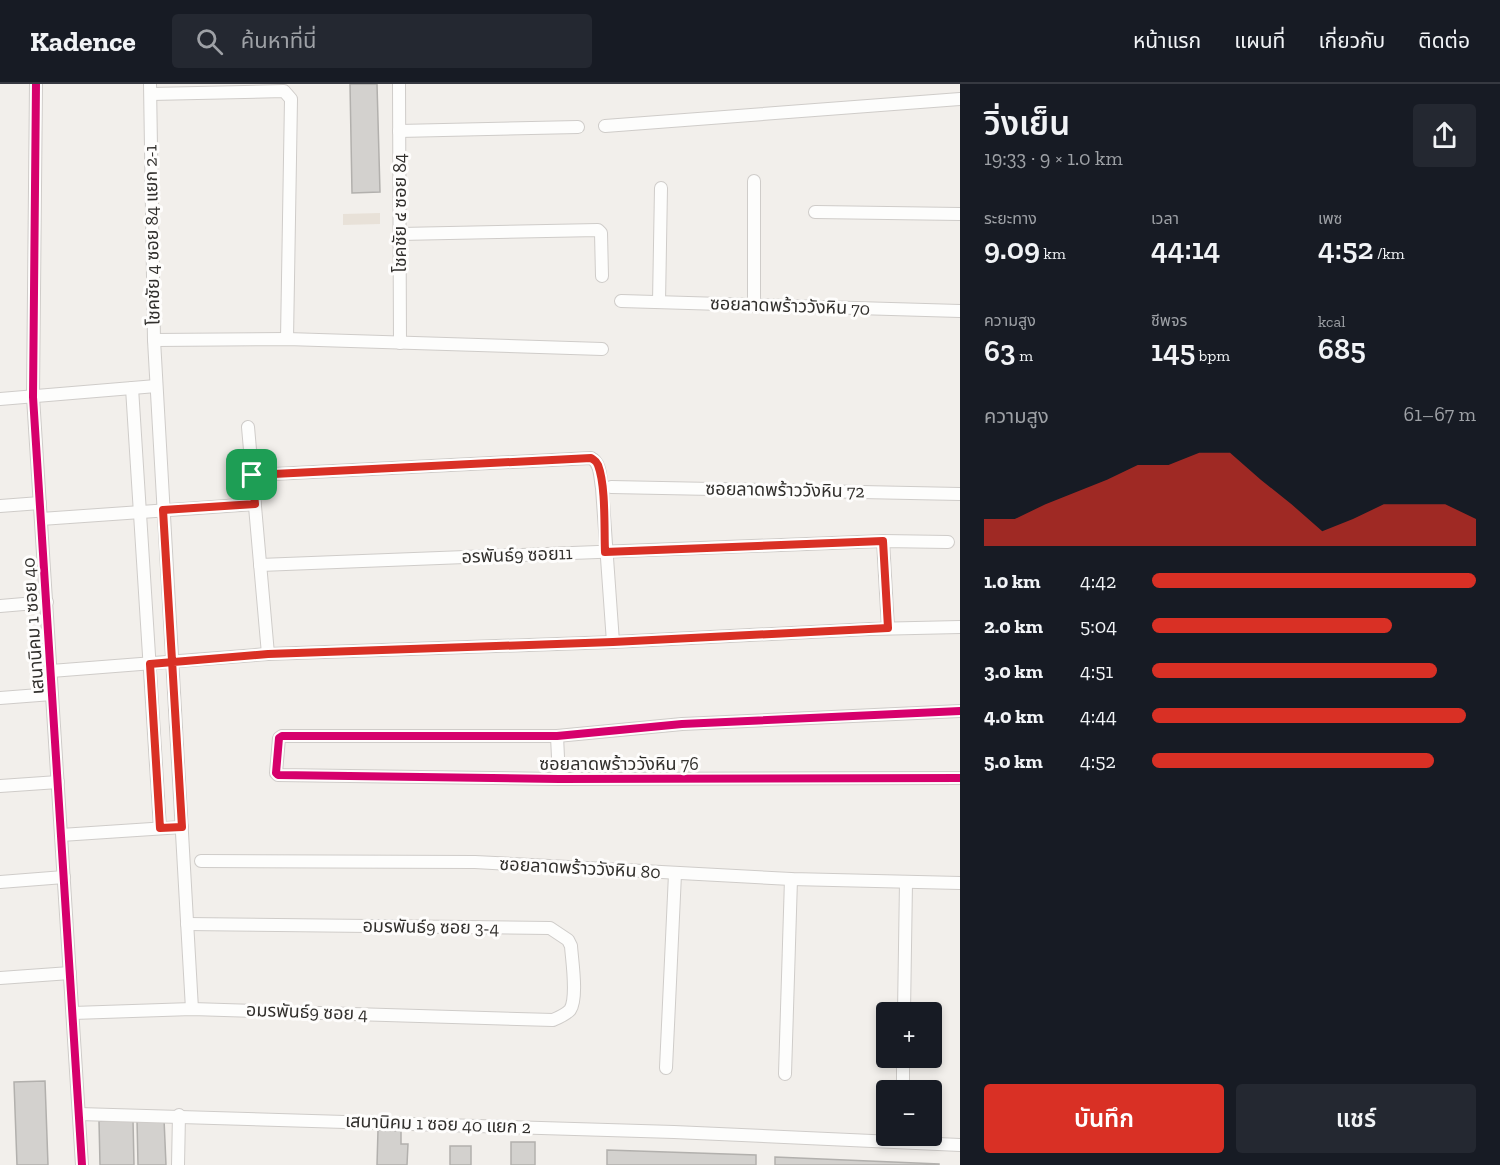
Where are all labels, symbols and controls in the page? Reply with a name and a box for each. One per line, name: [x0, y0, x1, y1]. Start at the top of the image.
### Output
search box: [172, 14, 592, 68]
text: Kadence: [30, 25, 136, 58]
icon: search: [193, 25, 226, 58]
text: ค้นหาที่นี่: [241, 27, 317, 54]
text: หน้าแรก: [1133, 28, 1201, 53]
text: แผนที่: [1234, 28, 1285, 53]
text: เกี่ยวกับ: [1318, 28, 1385, 53]
text: ติดต่อ: [1418, 28, 1470, 53]
text: วิ่งเย็น: [984, 104, 1070, 143]
button: share: [1413, 104, 1476, 167]
street label: โชคชัย 4 ซอย 84 แยก 2-1: [139, 144, 165, 326]
text: 19:33 · 9 × 1.0 km: [984, 146, 1123, 170]
street label: โชคชัย ๔ ซอย 84: [389, 153, 411, 273]
text: ระยะทาง: [984, 209, 1037, 228]
text: เวลา: [1151, 209, 1179, 228]
text: เพซ: [1318, 209, 1342, 228]
text: 9.09: [984, 231, 1040, 267]
text: 44:14: [1151, 231, 1220, 267]
text: 4:52: [1318, 231, 1373, 267]
text: km: [1040, 244, 1066, 263]
text: /km: [1373, 244, 1405, 263]
street label: ซอยลาดพร้าววังหิน 70: [710, 292, 870, 320]
text: ความสูง: [984, 311, 1036, 330]
text: ชีพจร: [1151, 311, 1187, 330]
text: kcal: [1318, 312, 1345, 331]
text: 685: [1318, 331, 1366, 367]
text: 63: [984, 333, 1016, 369]
text: 145: [1151, 333, 1195, 369]
text: m: [1016, 346, 1033, 365]
text: bpm: [1195, 346, 1230, 365]
text: 61–67 m: [1404, 402, 1476, 426]
text: ความสูง: [984, 404, 1049, 428]
pin: [226, 449, 277, 500]
icon: arrive: [235, 458, 268, 491]
street label: ซอยลาดพร้าววังหิน 72: [705, 478, 865, 502]
street label: อรพันธ์9 ซอย11: [461, 542, 573, 568]
street label: เสนานิคม 1 ซอย 40: [17, 557, 49, 695]
text: 1.0 km: [984, 569, 1040, 593]
text: 4:42: [1080, 569, 1116, 593]
text: 2.0 km: [984, 614, 1043, 638]
text: 5:04: [1080, 614, 1117, 638]
text: 3.0 km: [984, 659, 1043, 683]
text: 4:51: [1080, 659, 1113, 683]
text: 4.0 km: [984, 704, 1044, 728]
text: 4:44: [1080, 704, 1117, 728]
text: 5.0 km: [984, 749, 1043, 773]
text: 4:52: [1080, 749, 1116, 773]
street label: ซอยลาดพร้าววังหิน 76: [539, 753, 699, 775]
street label: ซอยลาดพร้าววังหิน 80: [499, 853, 661, 883]
street label: อมรพันธ์9 ซอย 3-4: [362, 915, 500, 939]
street label: อมรพันธ์9 ซอย 4: [246, 999, 369, 1025]
map controls: [876, 1002, 942, 1146]
button: +: [876, 1002, 942, 1068]
button: −: [876, 1080, 942, 1146]
button: บันทึก: [984, 1084, 1224, 1153]
button: แชร์: [1236, 1084, 1476, 1153]
street label: เสนานิคม 1 ซอย 40 แยก 2: [345, 1110, 531, 1138]

